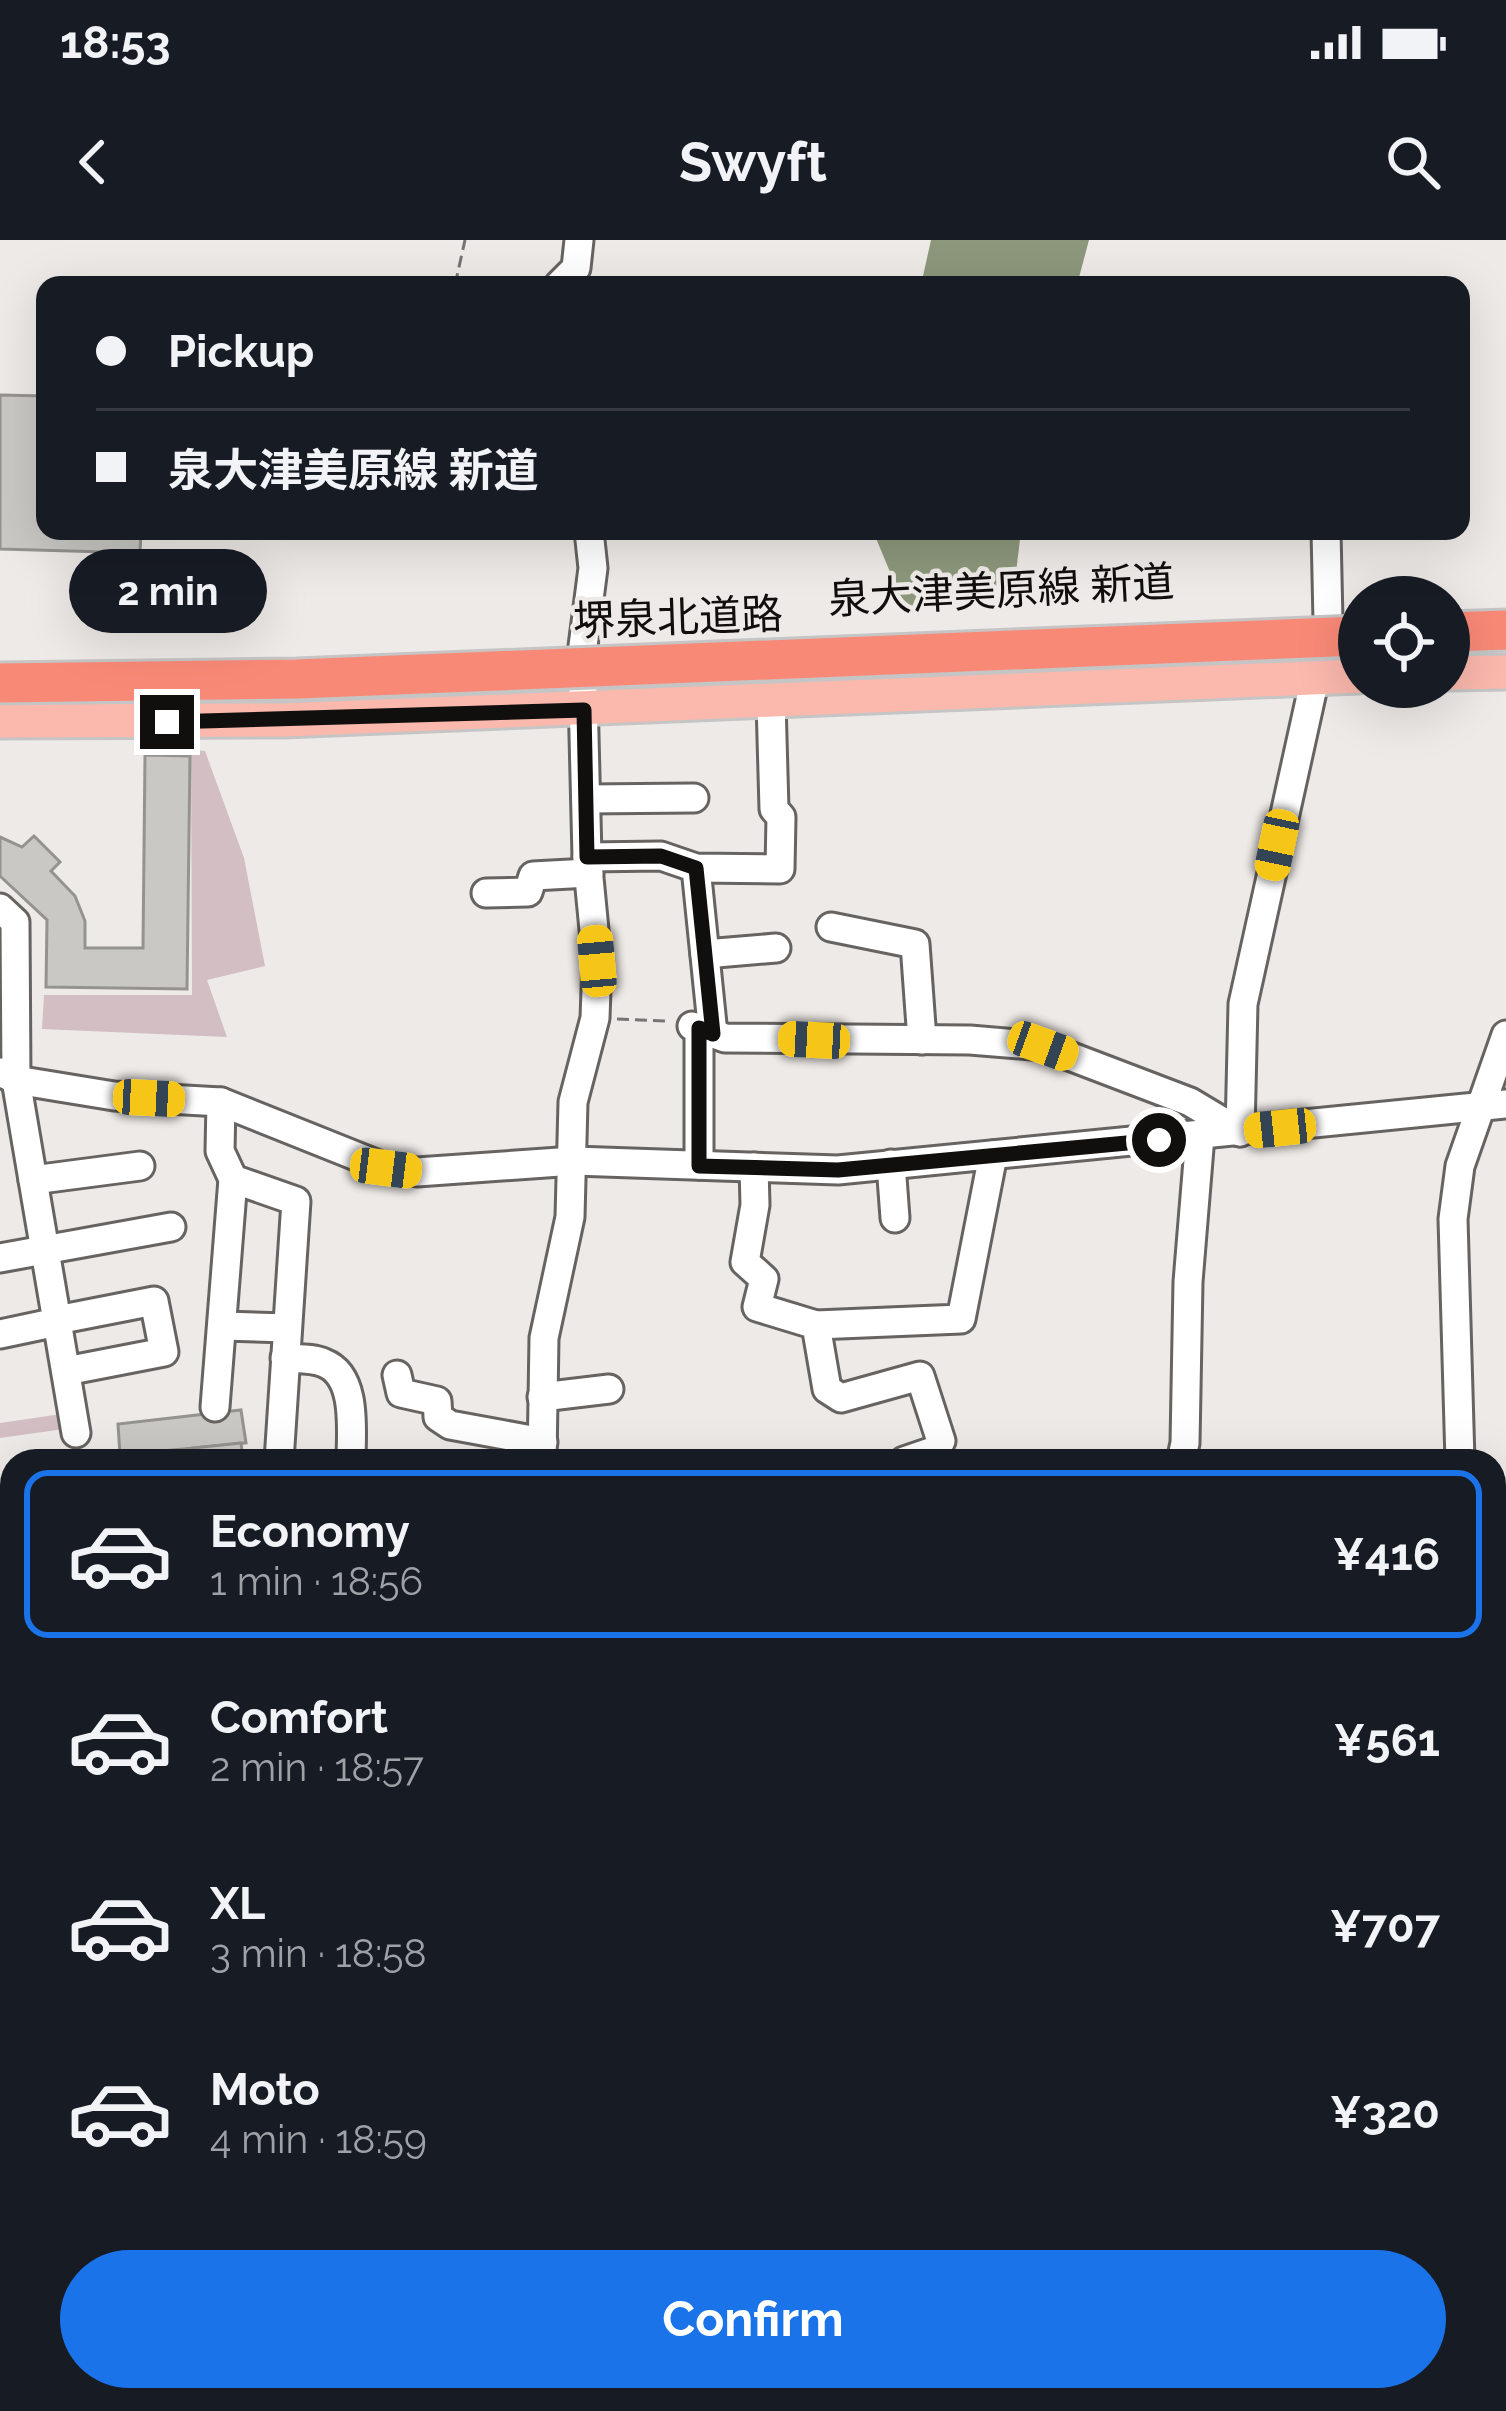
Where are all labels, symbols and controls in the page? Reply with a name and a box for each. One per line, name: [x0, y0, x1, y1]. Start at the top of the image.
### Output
text: 18:53: [60, 16, 171, 69]
icon: back: [60, 129, 126, 195]
icon: search: [1380, 129, 1446, 195]
text: Swyft: [679, 130, 827, 194]
text: Pickup: [168, 325, 314, 378]
text: 泉大津美原線 新道: [168, 444, 539, 497]
callout: 2 min: [68, 548, 266, 632]
street label: 泉大津美原線 新道: [827, 557, 1175, 624]
text: 2 min: [117, 568, 219, 614]
map controls: [1338, 576, 1470, 708]
button: locate: [1338, 576, 1470, 708]
street label: 堺泉北道路: [572, 589, 784, 646]
route end: [140, 695, 194, 749]
car: [1252, 806, 1302, 884]
car: [576, 924, 618, 998]
car: [1003, 1017, 1083, 1075]
car: [777, 1020, 851, 1060]
car: [112, 1078, 186, 1118]
car: [1242, 1106, 1318, 1150]
route start: [1132, 1113, 1186, 1167]
car: [348, 1146, 424, 1190]
icon: car: [66, 1500, 174, 1608]
text: Economy: [210, 1505, 410, 1558]
text: ¥416: [1333, 1528, 1440, 1581]
text: 1 min · 18:56: [210, 1558, 423, 1604]
icon: car: [66, 1686, 174, 1794]
text: Comfort: [210, 1691, 388, 1744]
text: ¥561: [1333, 1714, 1440, 1767]
text: 2 min · 18:57: [210, 1744, 424, 1790]
icon: car: [66, 1872, 174, 1980]
text: XL: [210, 1877, 265, 1930]
text: ¥707: [1330, 1900, 1440, 1953]
text: 3 min · 18:58: [210, 1930, 427, 1976]
icon: car: [66, 2058, 174, 2166]
text: Moto: [210, 2063, 320, 2116]
text: ¥320: [1330, 2086, 1440, 2139]
text: 4 min · 18:59: [210, 2116, 427, 2162]
button: Confirm: [60, 2250, 1446, 2388]

